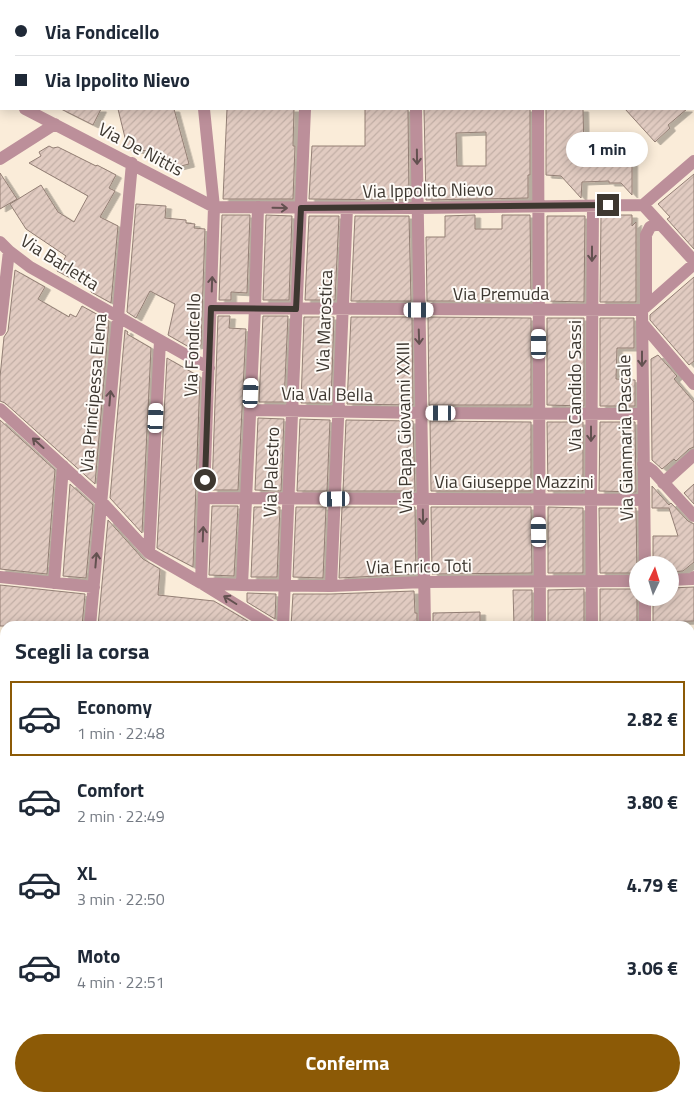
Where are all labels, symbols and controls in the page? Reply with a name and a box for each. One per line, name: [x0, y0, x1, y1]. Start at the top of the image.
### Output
text: Via Fondicello: [45, 17, 159, 46]
text: Via Ippolito Nievo: [45, 65, 190, 94]
street label: Via De Nittis: [94, 115, 188, 183]
callout: 1 min: [567, 132, 649, 168]
text: 1 min: [588, 137, 626, 161]
one-way arrow: [412, 149, 422, 165]
street label: Via Ippolito Nievo: [362, 175, 494, 205]
route end: [597, 194, 619, 216]
one-way arrow: [272, 203, 288, 213]
street label: Via Barletta: [15, 227, 105, 297]
one-way arrow: [587, 246, 597, 262]
street label: Via Marostica: [309, 269, 339, 373]
one-way arrow: [207, 276, 216, 292]
street label: Via Premuda: [453, 280, 549, 307]
street label: Via Fondicello: [177, 293, 207, 397]
car: [404, 303, 434, 318]
street label: Via Principessa Elena: [73, 312, 113, 474]
street label: Via Candido Sassi: [561, 320, 588, 452]
one-way arrow: [415, 329, 424, 345]
car: [531, 329, 546, 359]
street label: Via Papa Giovanni XXIII: [389, 342, 419, 514]
one-way arrow: [637, 350, 647, 367]
street label: Via Gianmaria Pascale: [610, 355, 640, 521]
car: [242, 378, 259, 408]
street label: Via Val Bella: [281, 380, 373, 408]
one-way arrow: [106, 391, 115, 407]
car: [147, 403, 164, 433]
car: [426, 406, 456, 421]
street label: Via Palestro: [256, 426, 286, 518]
one-way arrow: [586, 426, 596, 442]
one-way arrow: [31, 437, 44, 449]
street label: Via Giuseppe Mazzini: [434, 468, 594, 495]
route start: [194, 469, 216, 491]
car: [319, 491, 350, 507]
one-way arrow: [418, 509, 428, 525]
car: [531, 517, 546, 547]
one-way arrow: [198, 526, 208, 542]
street label: Via Enrico Toti: [366, 552, 472, 580]
one-way arrow: [91, 553, 101, 569]
north arrow: [629, 556, 679, 606]
map controls: [629, 556, 679, 606]
one-way arrow: [223, 595, 237, 605]
text: Scegli la corsa: [15, 634, 149, 668]
text: Economy: [77, 692, 152, 721]
icon: car: [17, 696, 62, 741]
text: 2.82 €: [626, 704, 678, 733]
text: 1 min · 22:48: [77, 721, 165, 745]
text: Comfort: [77, 775, 144, 804]
icon: car: [17, 779, 62, 824]
text: 3.80 €: [626, 787, 678, 816]
text: 2 min · 22:49: [77, 804, 165, 828]
text: XL: [77, 858, 97, 887]
icon: car: [17, 862, 62, 907]
text: 4.79 €: [626, 870, 678, 899]
text: 3 min · 22:50: [77, 887, 165, 911]
text: Moto: [77, 941, 120, 970]
icon: car: [17, 945, 62, 990]
text: 3.06 €: [626, 953, 678, 982]
text: 4 min · 22:51: [77, 970, 165, 994]
button: Conferma: [15, 1034, 680, 1092]

